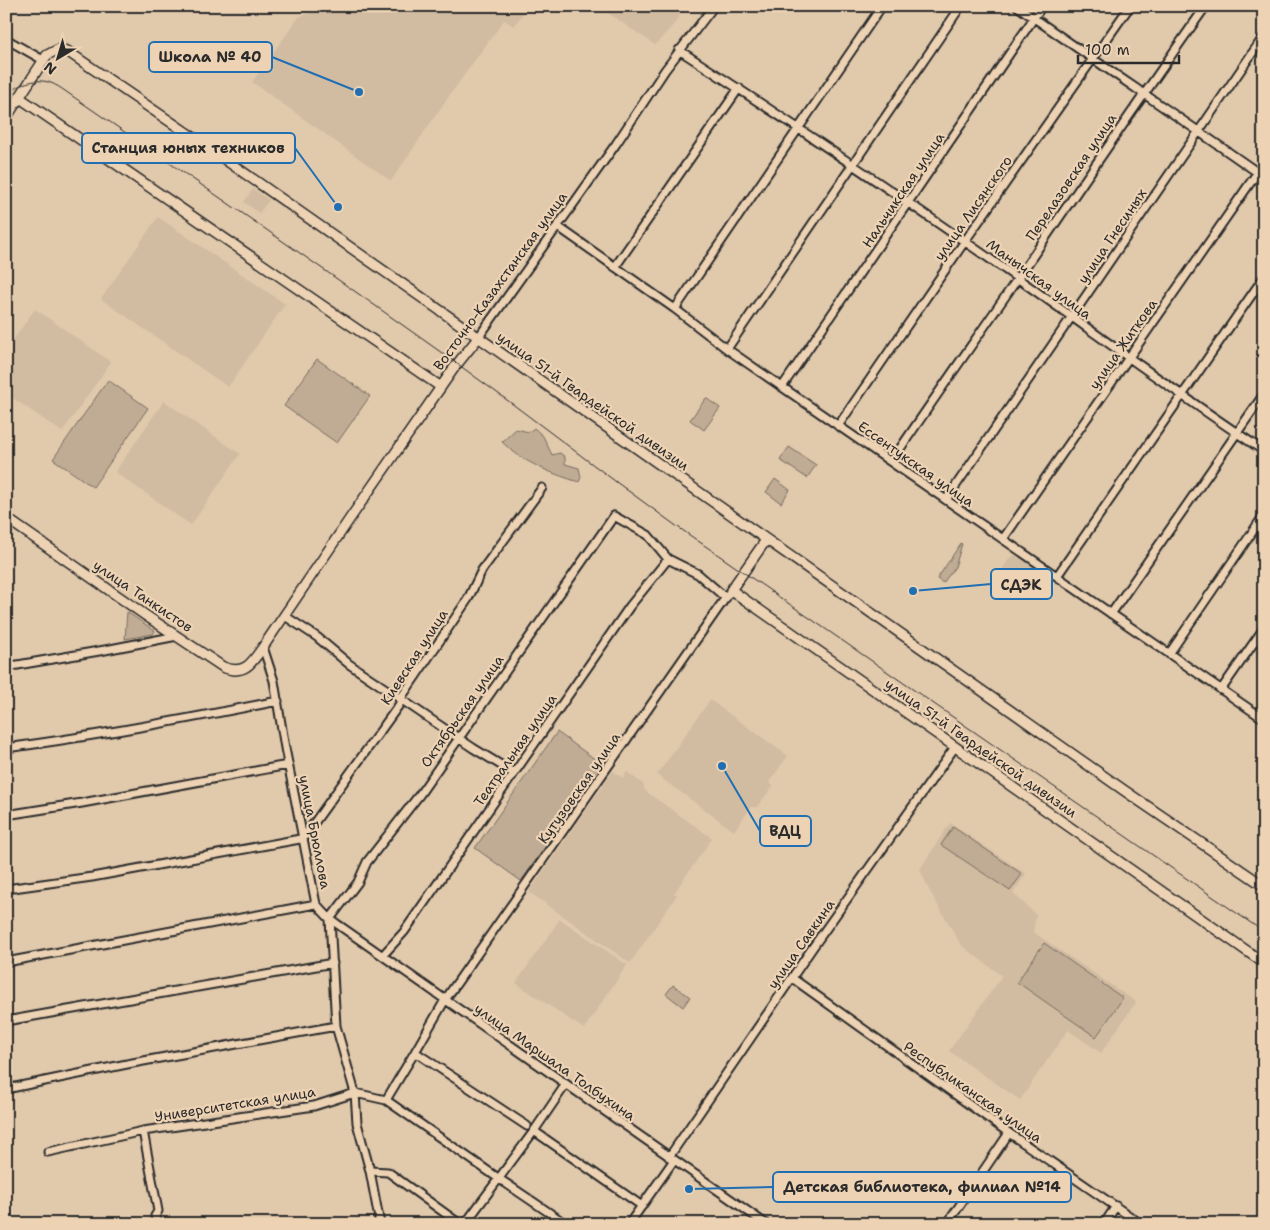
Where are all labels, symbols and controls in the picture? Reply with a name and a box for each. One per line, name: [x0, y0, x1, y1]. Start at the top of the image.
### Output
north arrow: [32, 32, 82, 82]
scale bar: [1078, 32, 1179, 64]
text: 100 m: [1085, 40, 1130, 60]
callout: Школа № 40: [149, 42, 272, 72]
text: Школа № 40: [159, 47, 261, 67]
text: N: [40, 58, 60, 79]
street label: Перелазовская улица: [1022, 110, 1120, 244]
street label: Нальчикская улица: [858, 129, 948, 251]
callout: Станция юных техников: [82, 133, 295, 163]
text: Станция юных техников: [91, 138, 285, 158]
street label: улица Лисянского: [930, 152, 1016, 264]
street label: улица Гнесиных: [1074, 185, 1150, 287]
street label: Восточно-Казахстанская улица: [429, 188, 571, 374]
street label: Манычская улица: [983, 235, 1095, 323]
street label: улица Житкова: [1085, 295, 1161, 393]
street label: улица 51-й Гвардейской дивизии: [493, 327, 693, 475]
street label: Ессентукская улица: [854, 417, 978, 511]
street label: улица Танкистов: [90, 556, 196, 636]
callout: СДЭК: [991, 569, 1052, 599]
text: СДЭК: [1001, 575, 1042, 595]
street label: Киевская улица: [376, 606, 452, 708]
street label: Октябрьская улица: [416, 651, 508, 771]
street label: улица 51-й Гвардейской дивизии: [881, 674, 1081, 822]
street label: Театральная улица: [469, 690, 561, 810]
street label: Кутузовская улица: [534, 729, 624, 847]
street label: улица Брюллова: [295, 773, 335, 891]
callout: ВДЦ: [760, 816, 811, 846]
text: ВДЦ: [769, 821, 801, 841]
street label: улица Савкина: [763, 896, 839, 992]
street label: улица Маршала Толбухина: [471, 999, 639, 1125]
street label: Республиканская улица: [900, 1037, 1046, 1147]
street label: Университетская улица: [153, 1082, 317, 1126]
callout: Детская библиотека, филиал №14: [773, 1172, 1071, 1202]
text: Детская библиотека, филиал №14: [783, 1177, 1061, 1197]

